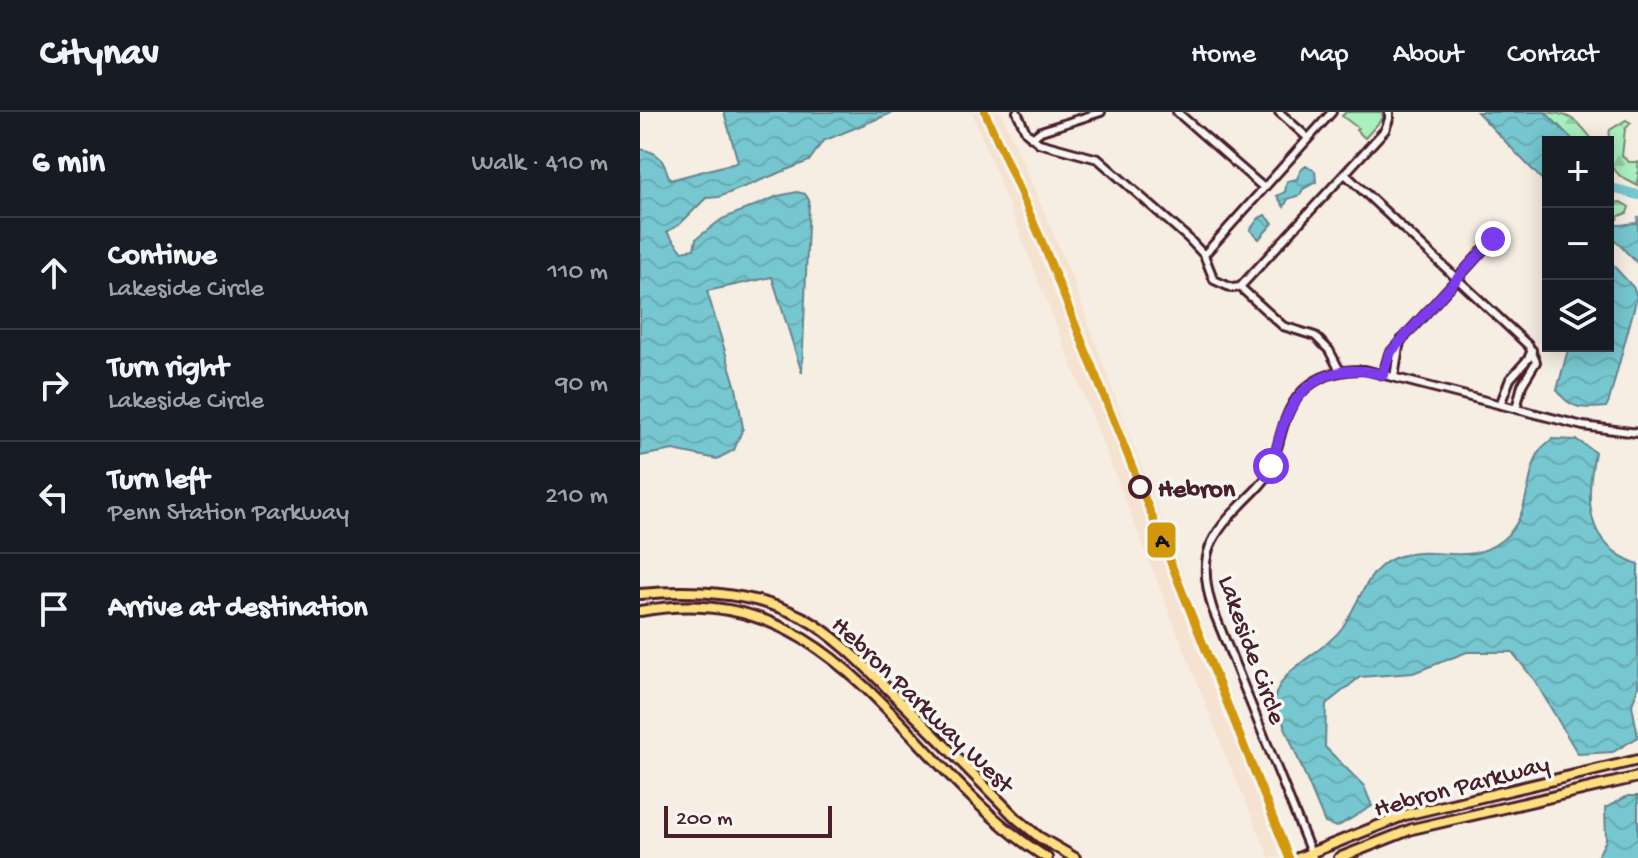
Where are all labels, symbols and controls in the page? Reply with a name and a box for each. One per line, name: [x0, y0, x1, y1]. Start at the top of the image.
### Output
text: Citynav: [40, 33, 159, 77]
text: Home: [1191, 39, 1256, 72]
text: Map: [1300, 39, 1349, 72]
text: About: [1393, 39, 1463, 72]
text: Contact: [1507, 39, 1598, 72]
map controls: [1542, 136, 1614, 352]
button: +: [1542, 136, 1614, 208]
text: 6 min: [32, 144, 105, 184]
text: Walk · 410 m: [471, 149, 608, 180]
button: −: [1542, 208, 1614, 280]
route end: [1475, 221, 1511, 257]
text: Continue: [108, 240, 217, 275]
icon: ahead: [32, 251, 76, 295]
text: 110 m: [548, 258, 608, 289]
text: Lakeside Circle: [108, 275, 264, 306]
button: layers: [1542, 280, 1614, 352]
text: Turn right: [108, 352, 228, 387]
icon: right: [32, 363, 76, 407]
text: 90 m: [556, 370, 608, 401]
text: Lakeside Circle: [108, 387, 264, 418]
route start: [1253, 448, 1289, 484]
text: Turn left: [108, 464, 209, 499]
icon: left: [32, 475, 76, 519]
marker: Hebron: [1129, 476, 1151, 498]
place label: Hebron: [1158, 476, 1236, 507]
text: 210 m: [545, 482, 608, 513]
text: Penn Station Parkway: [108, 499, 349, 530]
line badge: A: [1146, 521, 1177, 559]
text: A: [1155, 530, 1171, 556]
street label: Lakeside Circle: [1209, 572, 1291, 730]
icon: arrive: [32, 587, 76, 631]
text: Arrive at destination: [108, 592, 368, 627]
street label: Hebron Parkway West: [823, 611, 1020, 803]
street label: Hebron Parkway: [1371, 750, 1553, 827]
scale bar: [664, 802, 832, 838]
text: 200 m: [676, 807, 733, 833]

